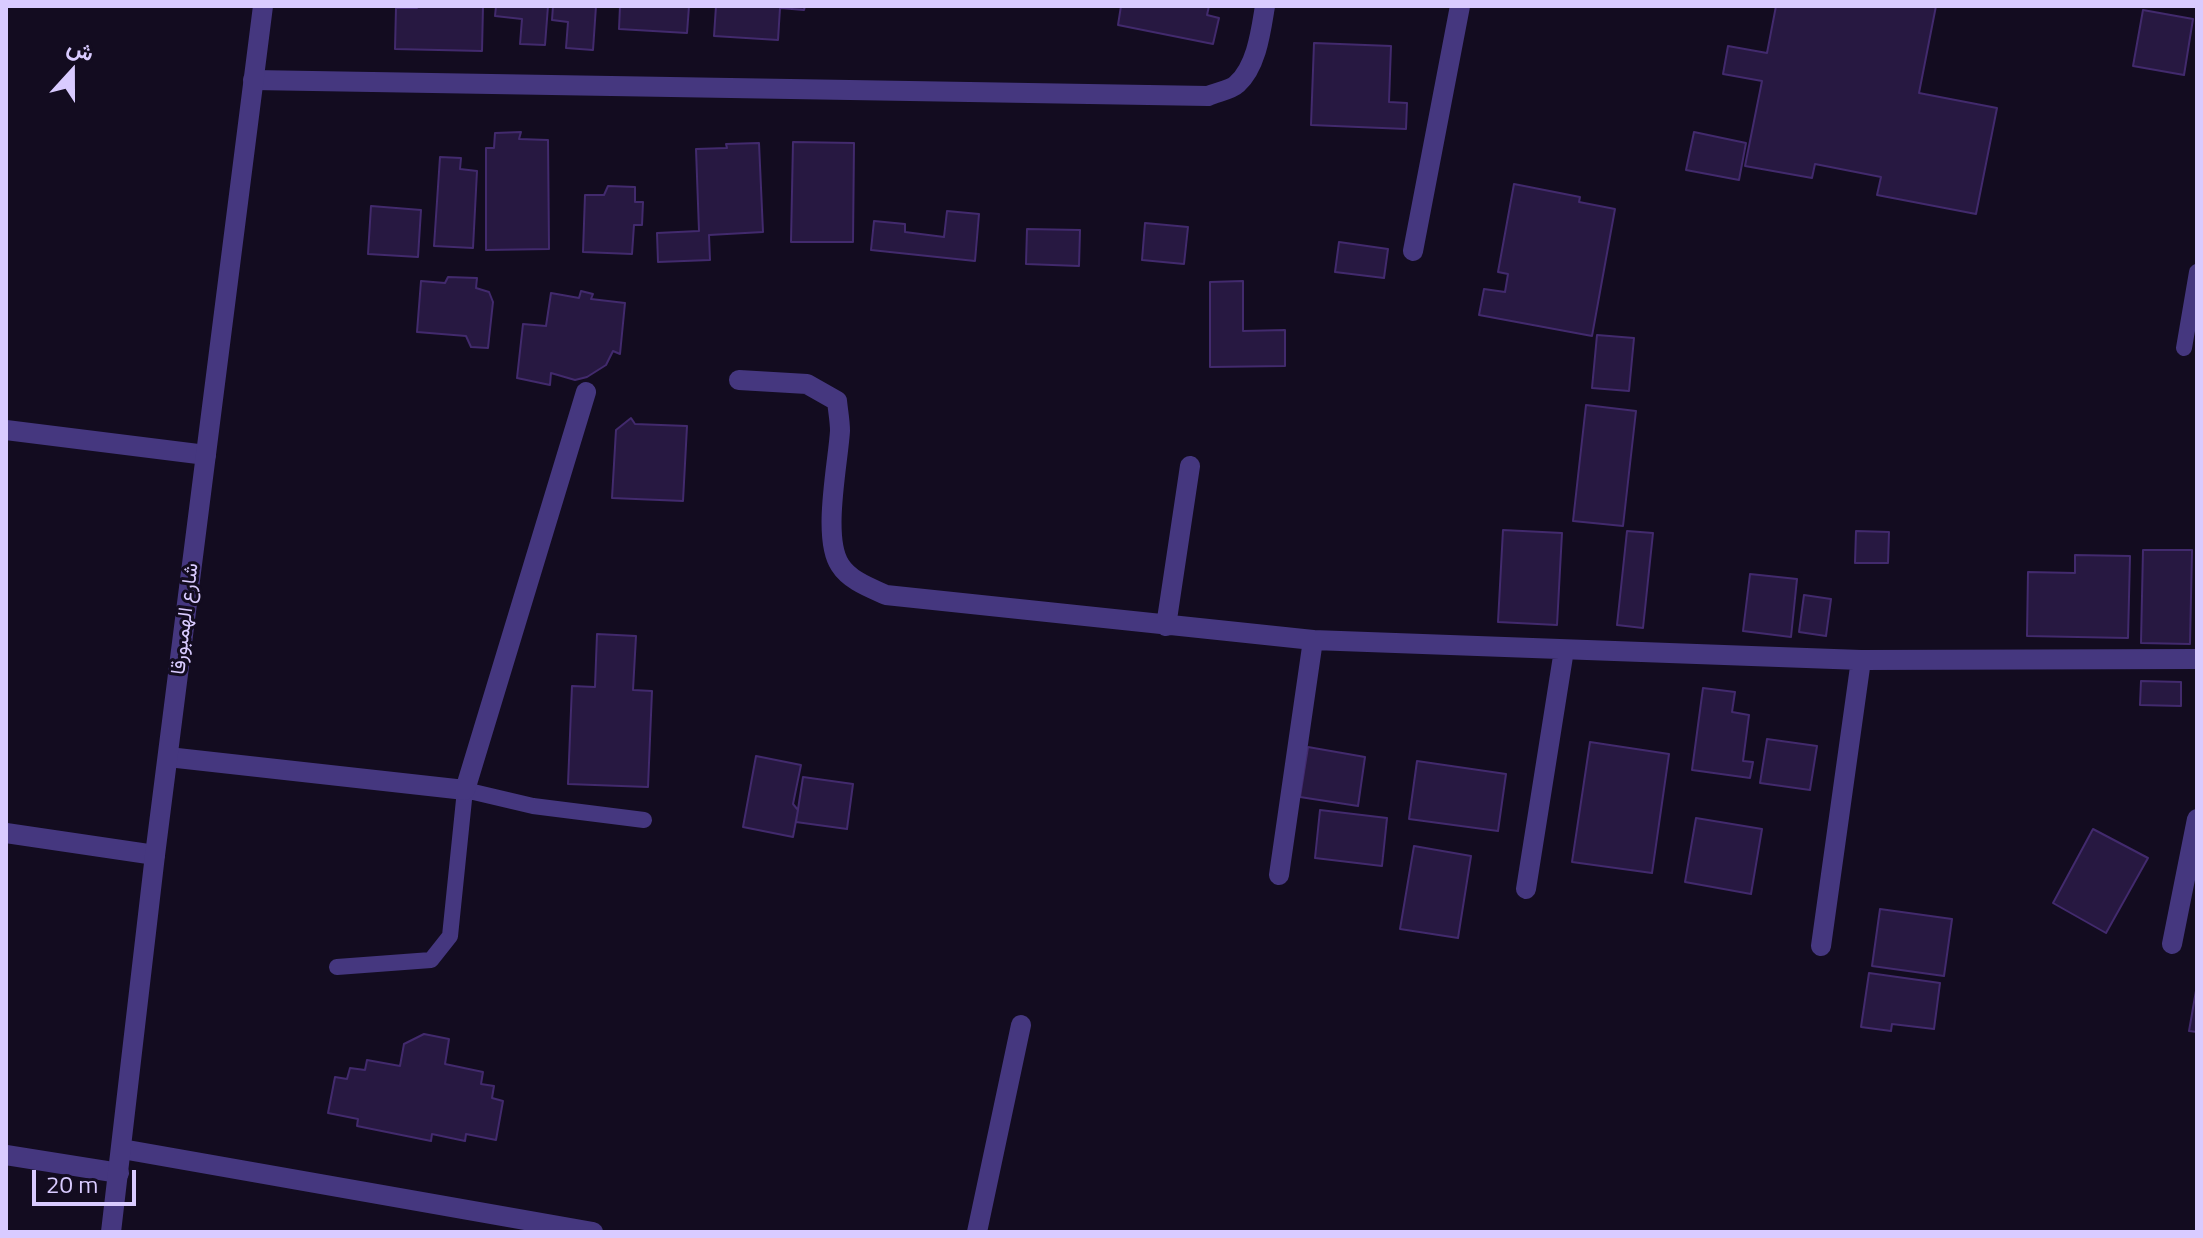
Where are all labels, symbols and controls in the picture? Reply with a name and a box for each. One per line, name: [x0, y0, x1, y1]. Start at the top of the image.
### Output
text: ش: [62, 29, 99, 70]
north arrow: [32, 32, 112, 112]
street label: شارع الهمبورقا: [167, 562, 205, 676]
scale bar: [36, 1154, 140, 1204]
text: 20 m: [46, 1166, 98, 1202]

